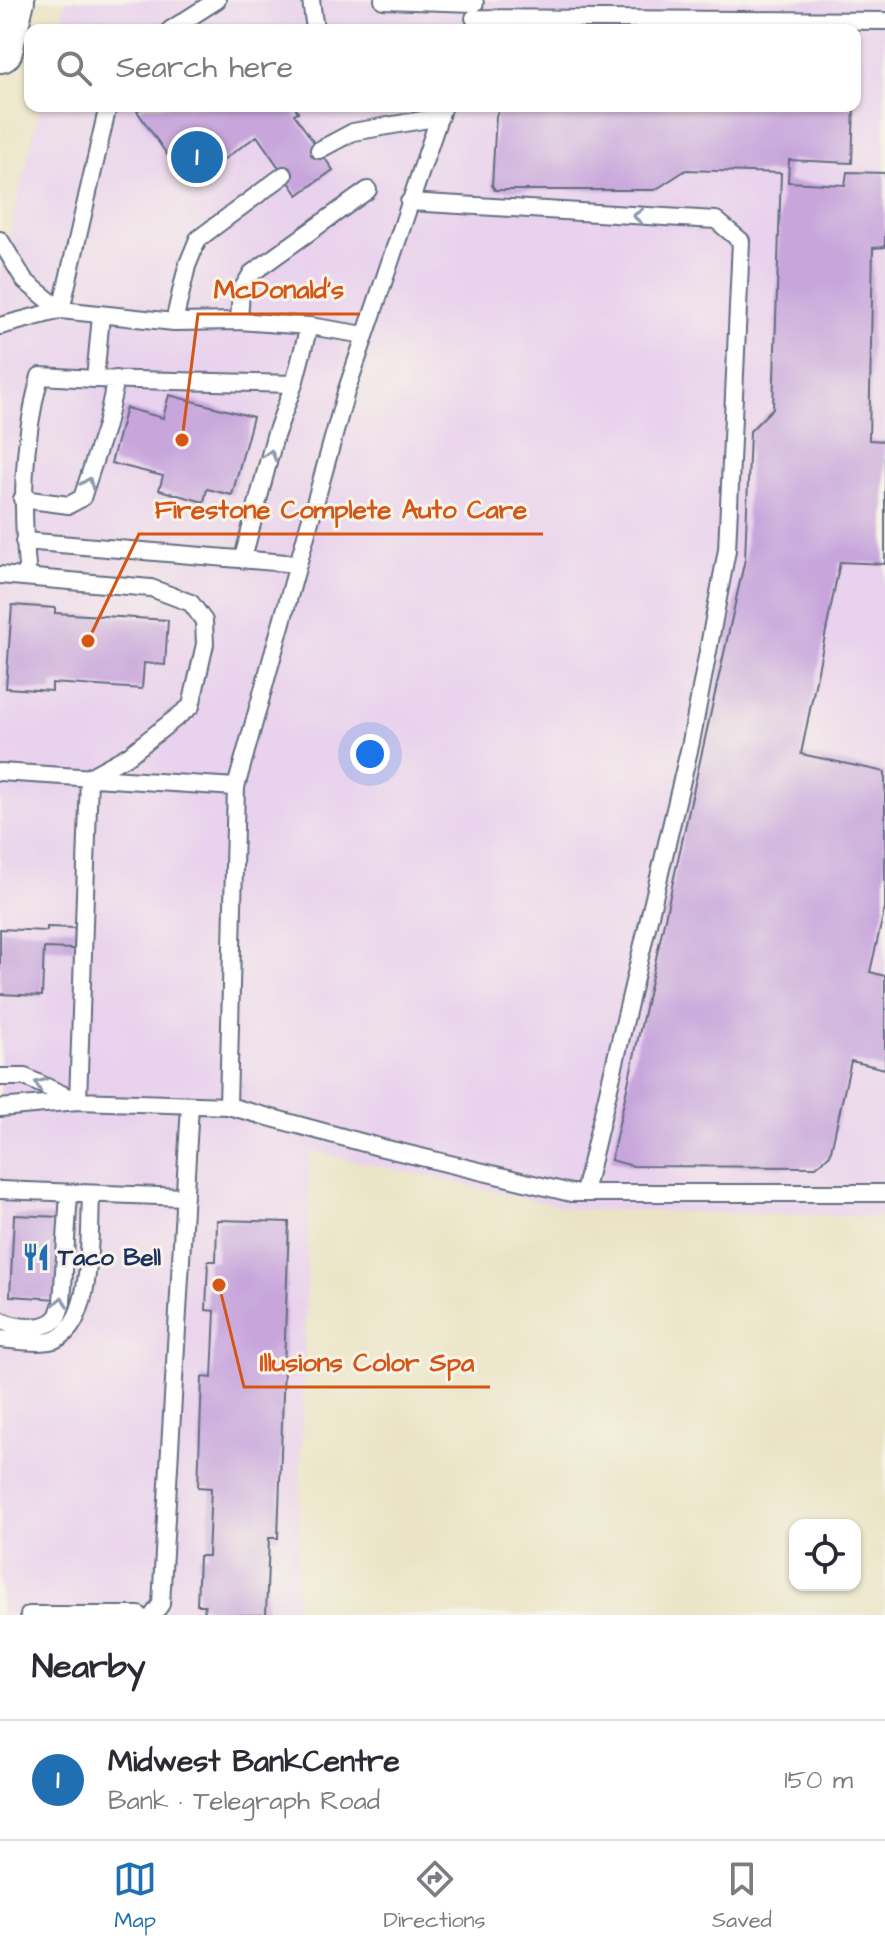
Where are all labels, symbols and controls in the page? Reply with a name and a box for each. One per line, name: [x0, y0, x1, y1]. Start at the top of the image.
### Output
search box: [24, 24, 861, 112]
icon: search: [52, 46, 96, 90]
text: Search here: [116, 47, 293, 89]
pin: 1: [171, 127, 223, 187]
one-way arrow: [631, 207, 644, 224]
callout: McDonald's: [198, 264, 360, 314]
text: McDonald's: [214, 272, 344, 308]
one-way arrow: [260, 449, 277, 463]
one-way arrow: [78, 477, 95, 491]
callout: Firestone Complete Auto Care: [139, 484, 543, 534]
text: Firestone Complete Auto Care: [155, 492, 527, 528]
your location: [350, 734, 390, 774]
one-way arrow: [34, 1078, 48, 1094]
place label: Taco Bell: [57, 1241, 161, 1275]
restaurant icon: Taco Bell: [21, 1242, 51, 1272]
one-way arrow: [52, 1295, 69, 1308]
callout: Illusions Color Spa: [244, 1337, 490, 1387]
text: Illusions Color Spa: [260, 1345, 475, 1381]
map controls: [789, 1519, 861, 1591]
button: locate: [789, 1519, 861, 1591]
text: Nearby: [32, 1643, 146, 1691]
text: Midwest BankCentre: [108, 1741, 400, 1783]
text: 1: [56, 1762, 60, 1798]
text: 150 m: [784, 1762, 853, 1798]
text: Bank · Telegraph Road: [108, 1783, 380, 1819]
tab: Map: [113, 1857, 157, 1936]
tab: Directions: [383, 1857, 486, 1936]
tab: Saved: [712, 1857, 772, 1936]

